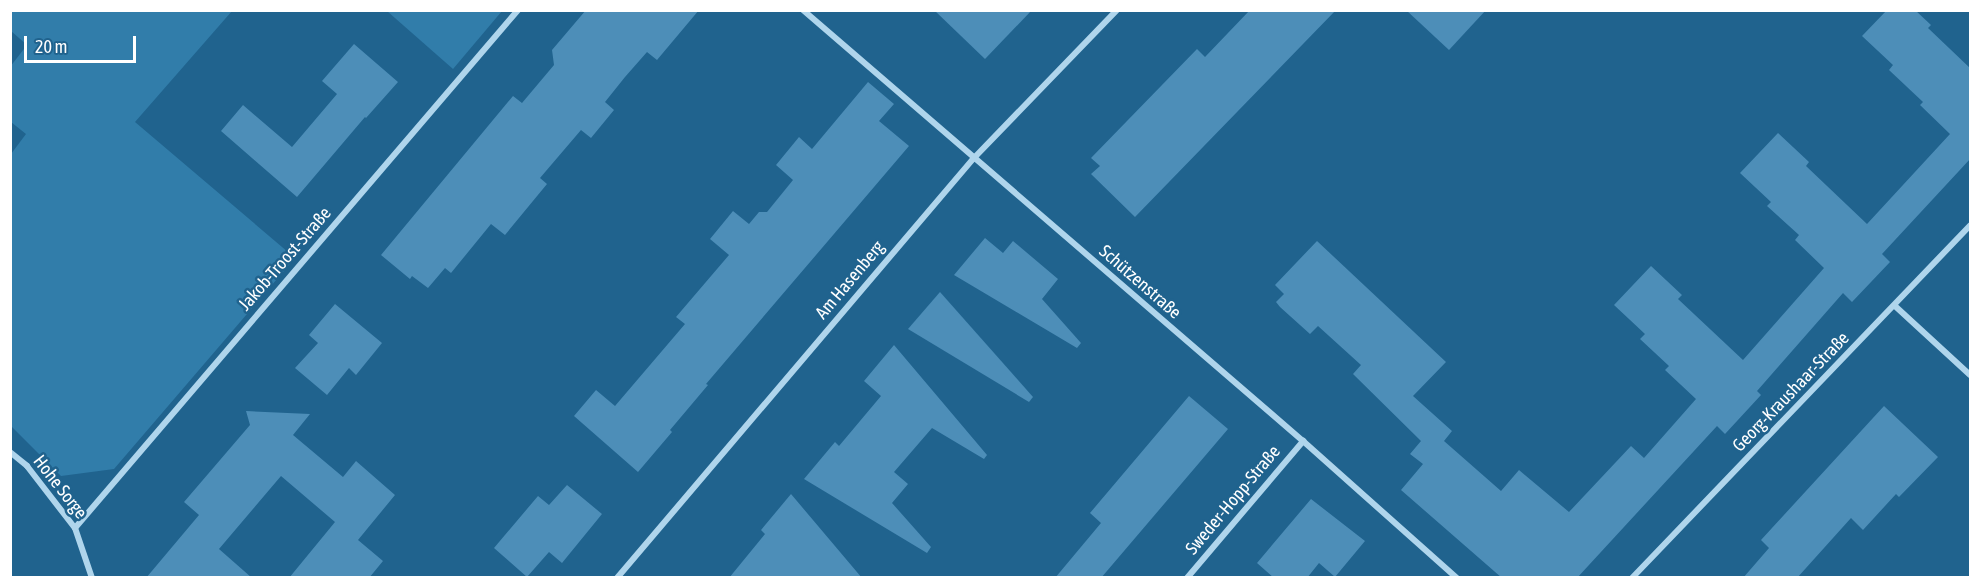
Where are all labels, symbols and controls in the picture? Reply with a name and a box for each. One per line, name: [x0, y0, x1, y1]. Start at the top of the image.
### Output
scale bar: [27, 24, 140, 62]
text: 20 m: [35, 36, 67, 57]
street label: Jakob-Troost-Straße: [234, 203, 336, 315]
street label: Am Hasenberg: [811, 236, 889, 324]
street label: Schützenstraße: [1095, 241, 1185, 323]
street label: Georg-Kraushaar-Straße: [1728, 328, 1854, 456]
street label: Sweder-Hopp-Straße: [1181, 441, 1285, 559]
street label: Hohe Sorge: [29, 451, 91, 523]

